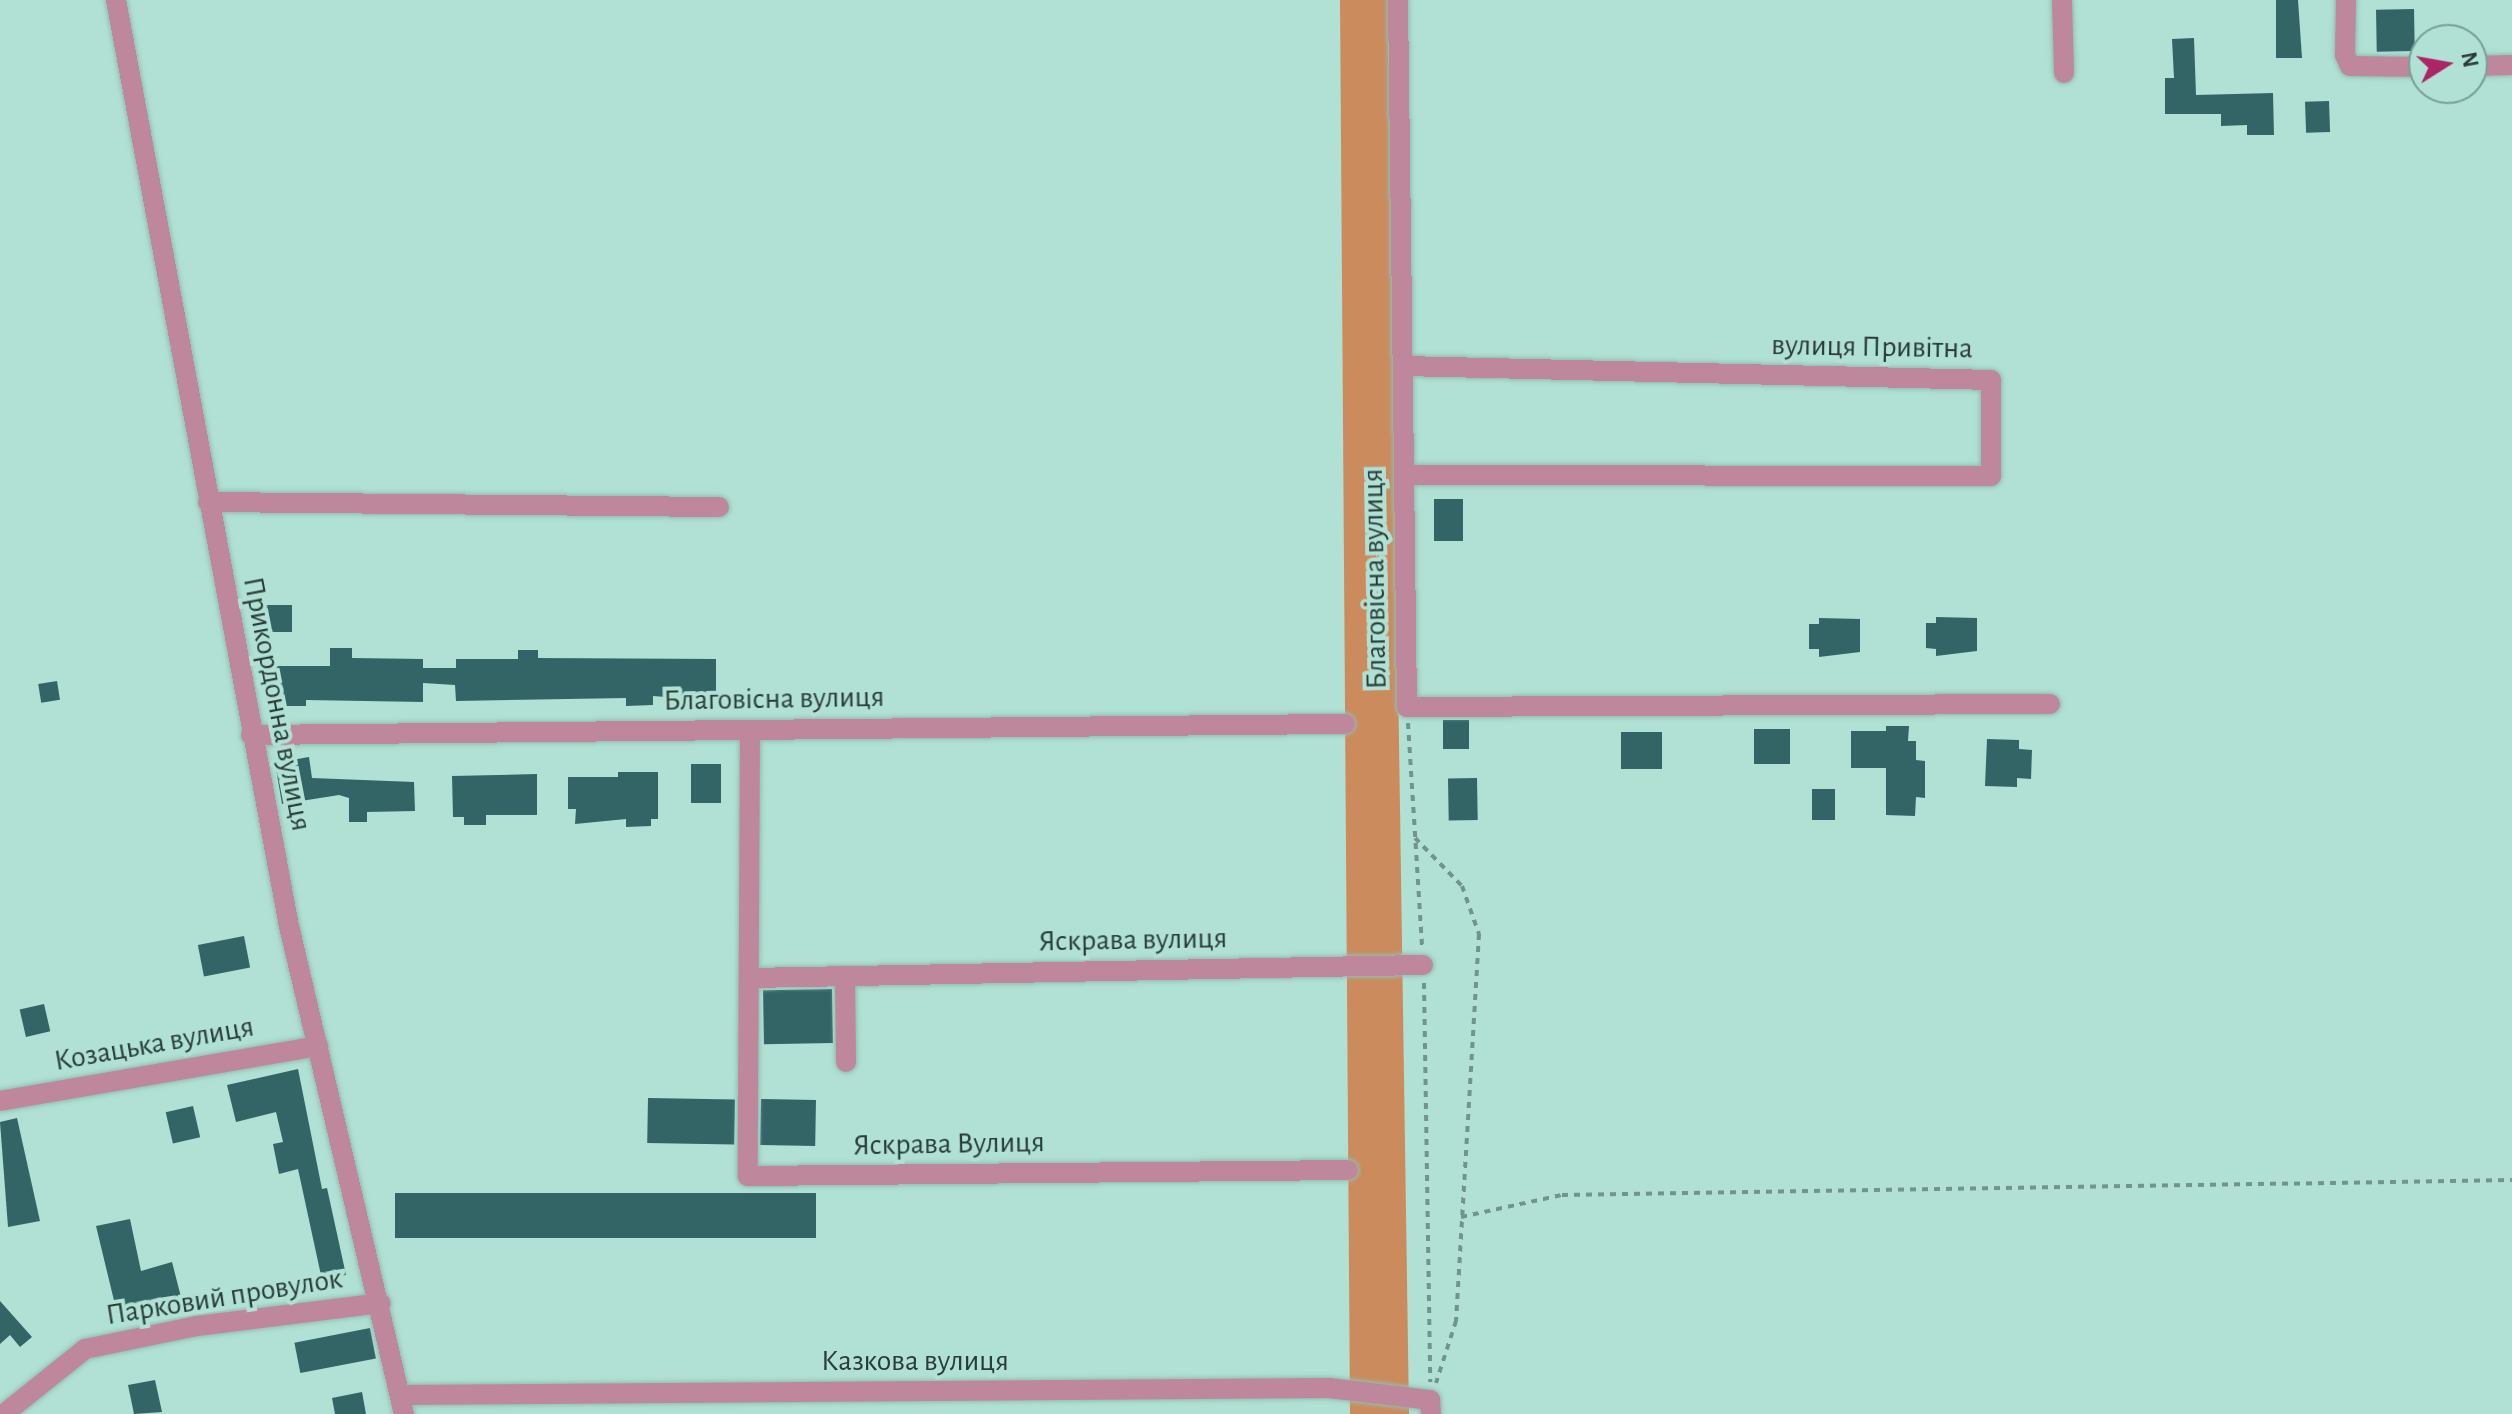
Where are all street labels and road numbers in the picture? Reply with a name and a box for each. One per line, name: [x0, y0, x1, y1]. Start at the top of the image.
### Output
street label: вулиця Привітна: [1771, 327, 1973, 367]
street label: Благовісна вулиця: [1355, 468, 1395, 690]
street label: Прикордонна вулиця: [235, 574, 319, 834]
street label: Благовісна вулиця: [663, 679, 885, 719]
street label: Яскрава вулиця: [1038, 920, 1228, 960]
street label: Козацька вулиця: [51, 1009, 257, 1079]
street label: Яскрава Вулиця: [853, 1124, 1045, 1164]
street label: Парковий провулок: [103, 1261, 345, 1333]
street label: Казкова вулиця: [821, 1343, 1009, 1379]

